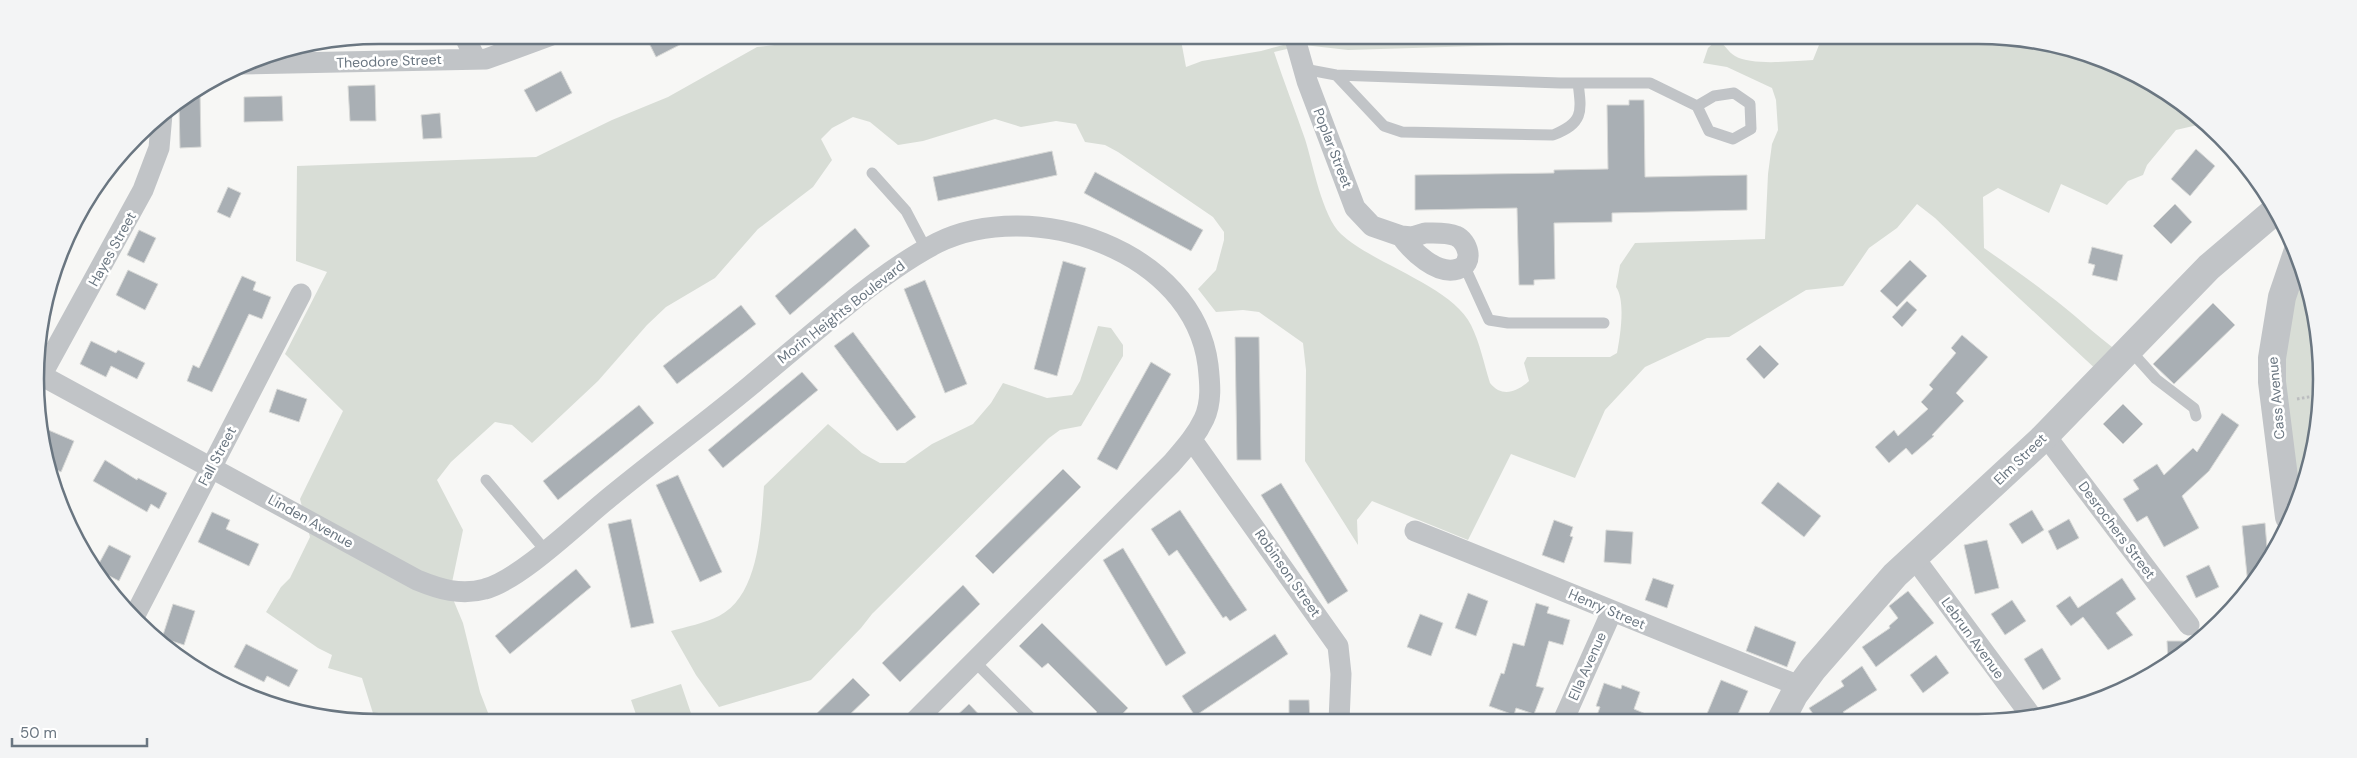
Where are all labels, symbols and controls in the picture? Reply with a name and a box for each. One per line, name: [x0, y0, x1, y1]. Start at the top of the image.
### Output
street label: Theodore Street: [336, 50, 442, 72]
street label: Poplar Street: [1310, 106, 1356, 190]
street label: Hayes Street: [84, 209, 140, 289]
street label: Morin Heights Boulevard: [774, 257, 908, 367]
street label: Cass Avenue: [2263, 356, 2289, 440]
street label: Fall Street: [194, 423, 240, 489]
street label: Elm Street: [1990, 429, 2050, 489]
street label: Desrochers Street: [2074, 478, 2160, 582]
street label: Linden Avenue: [265, 490, 357, 552]
street label: Robinson Street: [1251, 526, 1325, 620]
street label: Henry Street: [1566, 585, 1648, 633]
street label: Lebrun Avenue: [1937, 594, 2009, 682]
street label: Ella Avenue: [1564, 629, 1610, 703]
scale bar: [12, 716, 148, 748]
text: 50 m: [20, 723, 57, 743]

